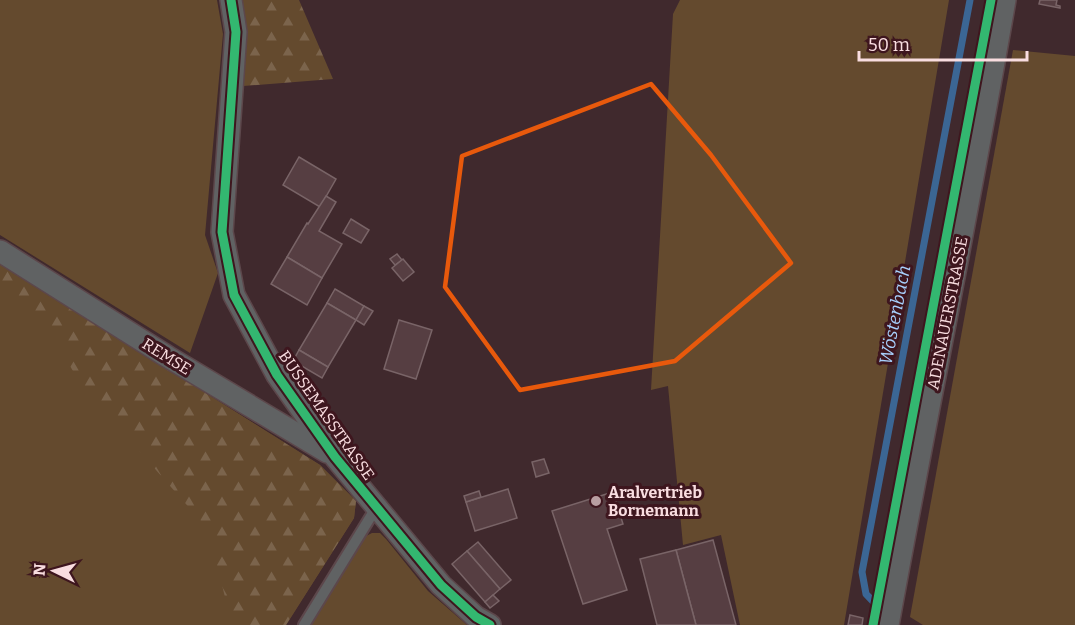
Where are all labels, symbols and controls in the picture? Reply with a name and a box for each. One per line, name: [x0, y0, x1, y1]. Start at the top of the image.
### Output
scale bar: [859, 24, 1027, 62]
text: 50 m: [868, 34, 910, 56]
street label: ADENAUERSTRASSE: [923, 235, 972, 391]
water label: Wöstenbach: [875, 263, 915, 367]
street label: REMSE: [139, 334, 195, 379]
street label: BUSSEMASSTRASSE: [275, 347, 378, 484]
place label: Aralvertrieb Bornemann: [608, 483, 702, 520]
marker: Aralvertrieb Bornemann: [589, 494, 603, 508]
north arrow: [24, 541, 84, 601]
text: N: [30, 563, 50, 577]

